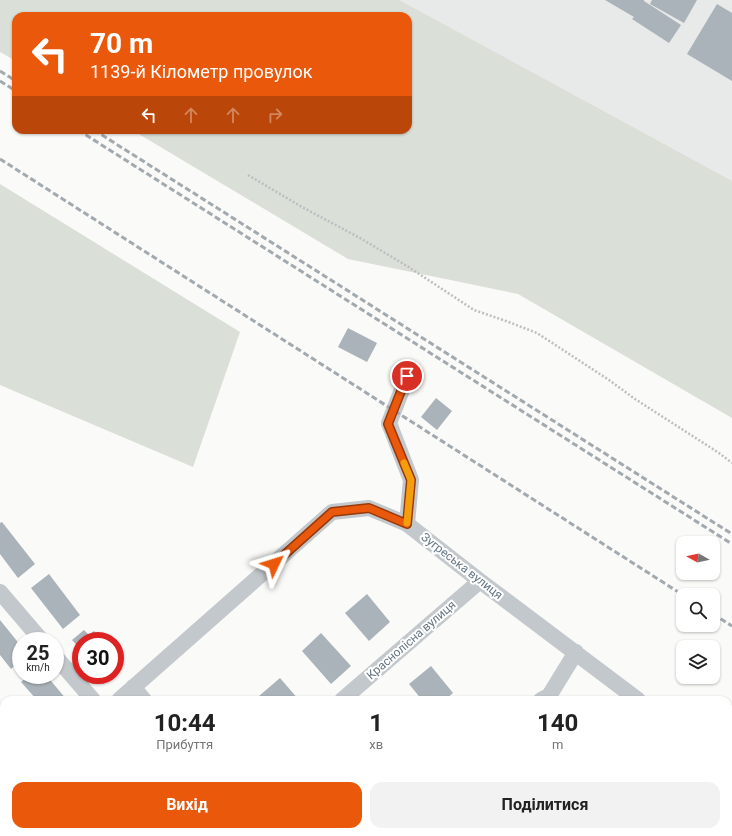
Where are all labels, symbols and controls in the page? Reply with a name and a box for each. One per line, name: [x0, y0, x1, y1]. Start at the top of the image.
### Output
text: 70 m: [90, 27, 153, 60]
icon: left: [24, 28, 76, 80]
text: 1139-й Кілометр провулок: [90, 61, 312, 82]
icon: left: [138, 104, 160, 126]
icon: ahead: [180, 104, 202, 126]
icon: ahead: [222, 104, 244, 126]
icon: right: [264, 104, 286, 126]
pin: [390, 359, 424, 393]
icon: arrive: [396, 365, 418, 387]
street label: Зугреська вулиця: [418, 530, 506, 602]
north arrow: [676, 536, 720, 580]
map controls: [676, 536, 720, 684]
position arrow: [253, 543, 295, 585]
button: search: [676, 588, 720, 632]
street label: Краснолісна вулиця: [364, 598, 458, 682]
speed limit sign: 30: [72, 632, 124, 684]
button: layers: [676, 640, 720, 684]
text: 25: [27, 641, 49, 665]
text: km/h: [26, 662, 50, 673]
text: 10:44: [154, 709, 216, 737]
text: 1: [369, 709, 383, 737]
text: 140: [537, 709, 578, 737]
text: Прибуття: [156, 737, 213, 752]
text: хв: [369, 737, 383, 752]
text: m: [552, 737, 563, 752]
button: Вихід: [12, 782, 362, 828]
button: Поділитися: [370, 782, 720, 828]

